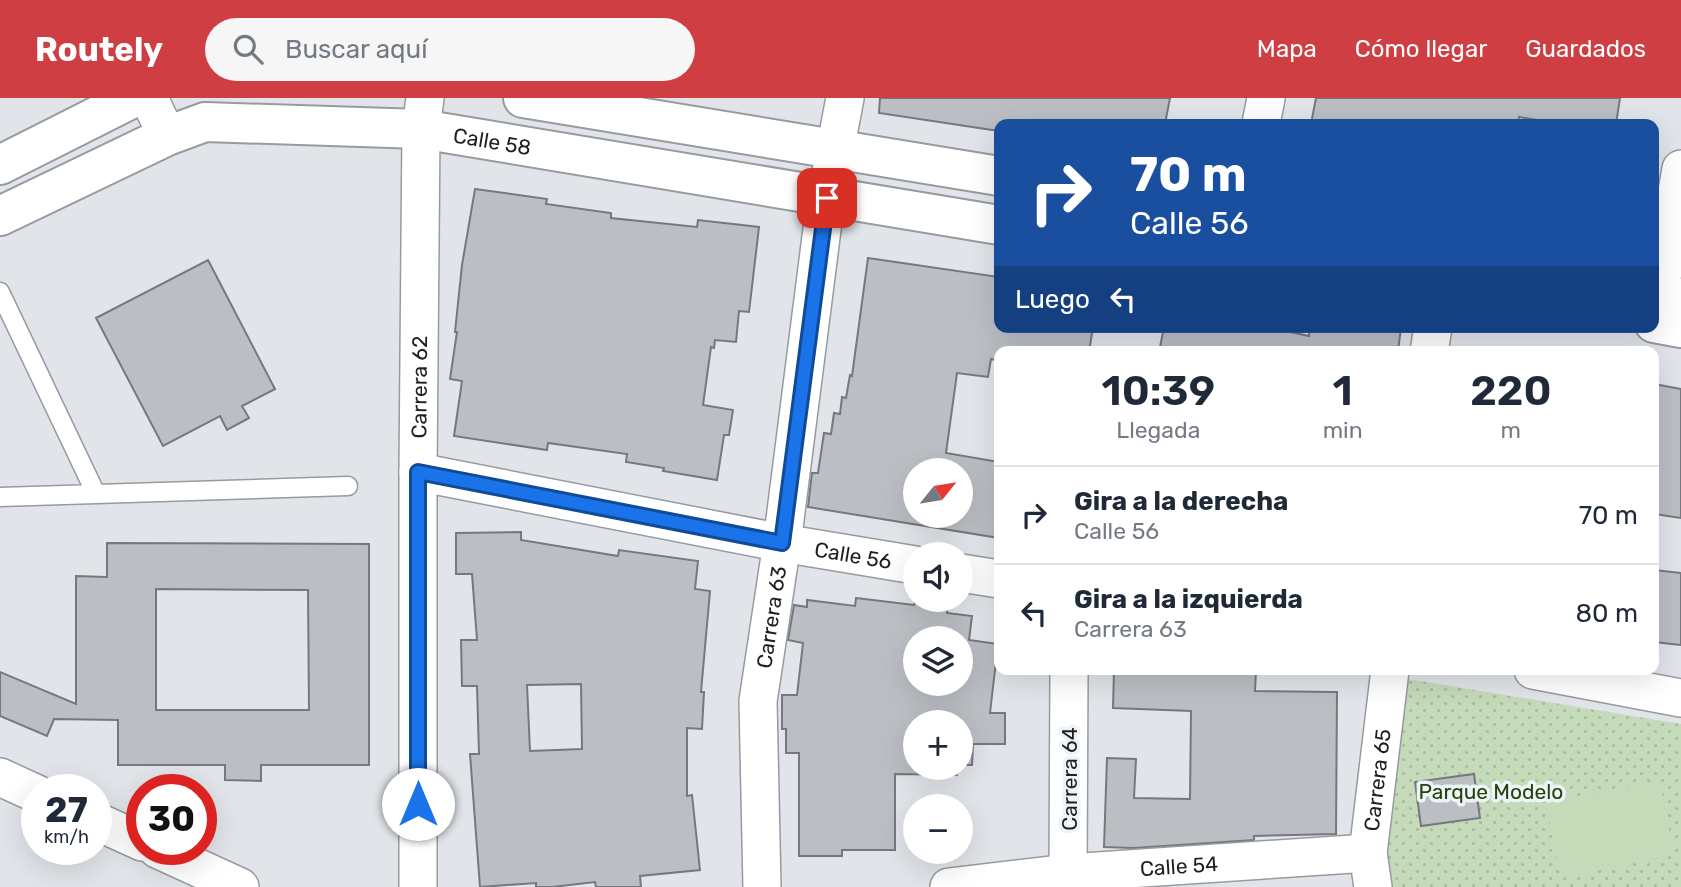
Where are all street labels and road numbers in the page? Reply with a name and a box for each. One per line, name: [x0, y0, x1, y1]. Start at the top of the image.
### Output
street label: Calle 58: [451, 122, 533, 160]
street label: Carrera 62: [406, 336, 432, 438]
street label: Calle 56: [813, 536, 894, 573]
street label: Carrera 63: [751, 564, 791, 670]
street label: Carrera 64: [1057, 727, 1082, 831]
street label: Carrera 65: [1358, 727, 1395, 832]
street label: Calle 54: [1139, 851, 1219, 881]

